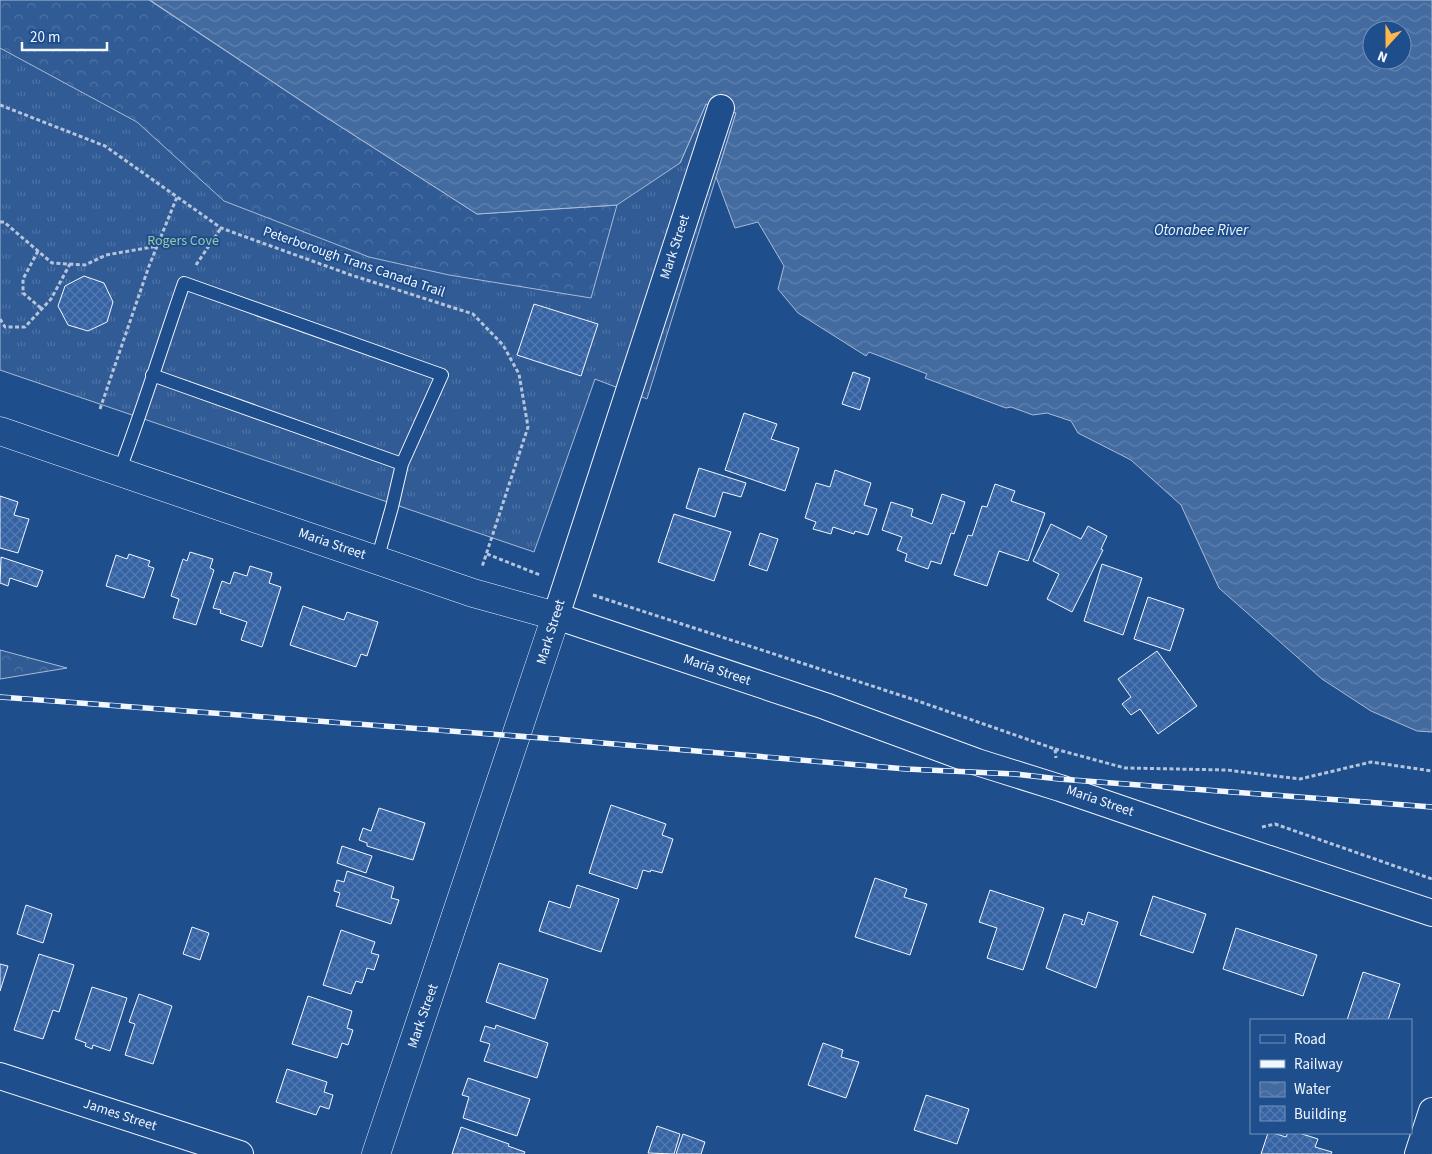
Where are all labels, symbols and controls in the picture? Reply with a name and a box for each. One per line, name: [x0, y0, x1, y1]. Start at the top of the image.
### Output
scale bar: [22, 20, 108, 52]
north arrow: [1362, 20, 1412, 70]
text: 20 m: [30, 27, 60, 48]
text: N: [1375, 45, 1391, 67]
street label: Mark Street: [655, 212, 695, 282]
water label: Otonabee River: [1154, 220, 1249, 241]
street label: Peterborough Trans Canada Trail: [260, 221, 448, 303]
park label: Rogers Cove: [147, 231, 219, 251]
street label: Maria Street: [295, 523, 369, 565]
street label: Mark Street: [532, 597, 570, 667]
street label: Maria Street: [680, 649, 754, 691]
street label: Maria Street: [1063, 780, 1137, 822]
street label: Mark Street: [403, 981, 443, 1051]
legend: [1250, 1019, 1412, 1134]
text: Road: [1294, 1029, 1326, 1050]
text: Railway: [1294, 1054, 1343, 1075]
text: Water: [1294, 1079, 1331, 1100]
street label: James Street: [81, 1094, 160, 1136]
text: Building: [1294, 1104, 1347, 1125]

